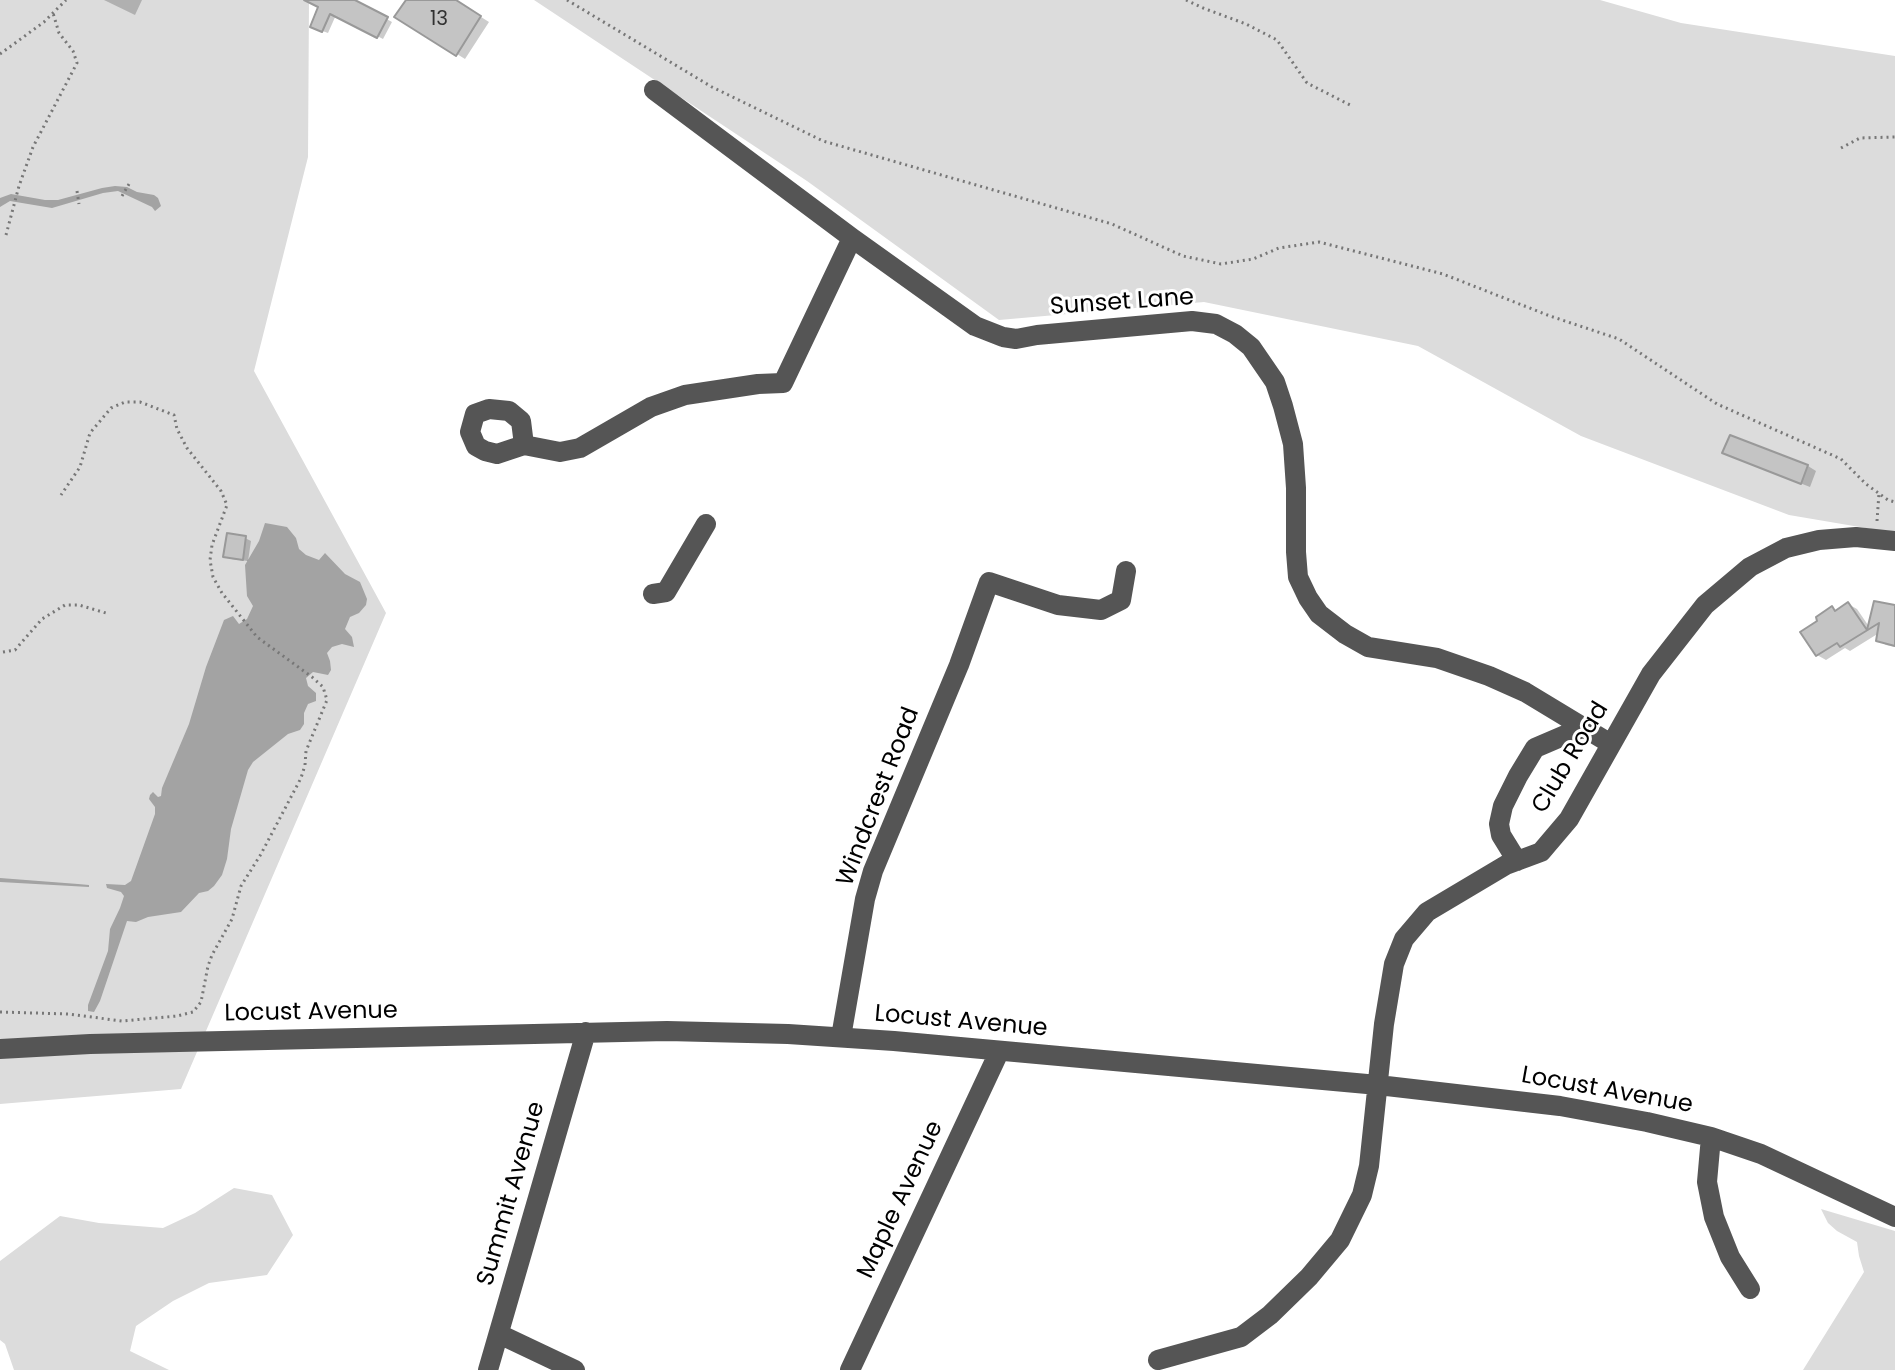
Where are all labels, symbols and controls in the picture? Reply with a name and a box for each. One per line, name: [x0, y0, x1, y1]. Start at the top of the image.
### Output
house number: 13: [430, 8, 448, 32]
street label: Sunset Lane: [1049, 284, 1195, 322]
street label: Club Road: [1527, 697, 1615, 819]
street label: Windcrest Road: [832, 703, 926, 891]
street label: Locust Avenue: [224, 997, 398, 1029]
street label: Locust Avenue: [873, 1000, 1049, 1044]
street label: Locust Avenue: [1519, 1062, 1695, 1120]
street label: Summit Avenue: [472, 1099, 552, 1289]
street label: Maple Avenue: [852, 1117, 950, 1283]

